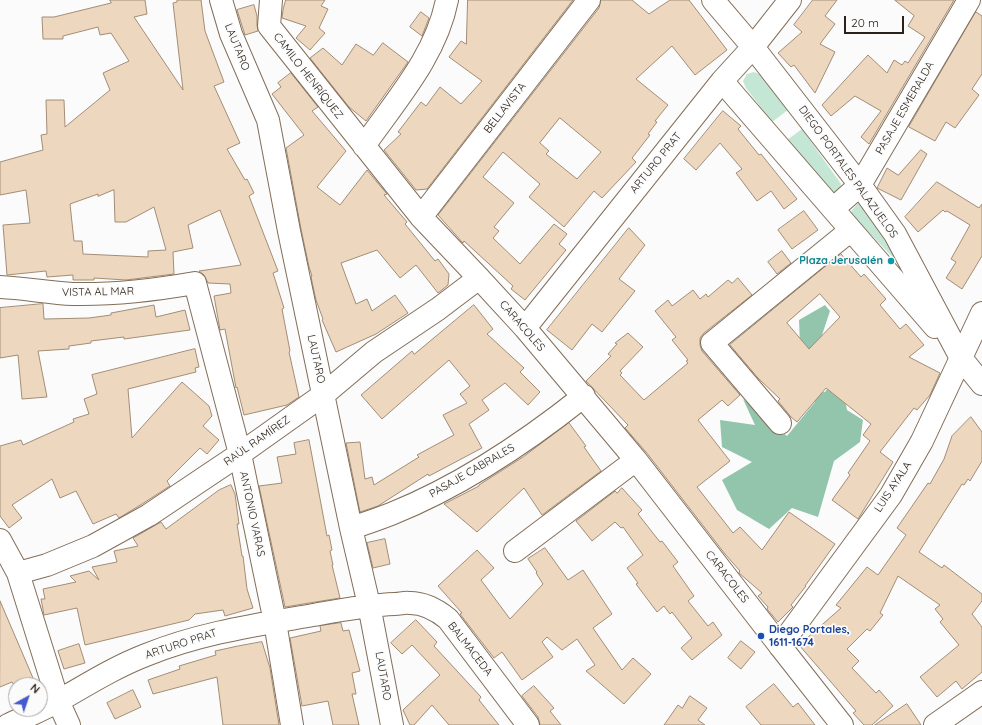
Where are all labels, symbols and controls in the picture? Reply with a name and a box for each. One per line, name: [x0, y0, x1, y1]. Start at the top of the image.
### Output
scale bar: [846, 8, 906, 34]
text: 20 m: [851, 15, 879, 30]
street label: LAUTARO: [222, 22, 252, 72]
street label: CAMILO HENRÍQUEZ: [270, 30, 346, 122]
street label: PASAJE ESMERALDA: [873, 59, 937, 157]
street label: BELLAVISTA: [481, 80, 529, 136]
street label: DIEGO PORTALES PALAZUELOS: [796, 103, 900, 241]
street label: ARTURO PRAT: [627, 130, 685, 196]
place label: Plaza Jerusalén: [799, 254, 883, 268]
marker: Plaza Jerusalén: [886, 256, 896, 266]
street label: VISTA AL MAR: [62, 285, 134, 299]
street label: CARACOLES: [496, 298, 548, 354]
street label: LAUTARO: [304, 333, 328, 385]
street label: RAÚL RAMÍREZ: [221, 413, 293, 469]
street label: PASAJE CABRALES: [427, 441, 517, 501]
street label: LUIS AYALA: [872, 459, 914, 515]
street label: ANTONIO VARAS: [237, 470, 267, 558]
street label: CARACOLES: [703, 548, 751, 606]
street label: BALMACEDA: [445, 619, 495, 679]
place label: Diego Portales, 1611-1674: [769, 623, 850, 649]
street label: ARTURO PRAT: [143, 626, 219, 662]
marker: Diego Portales, 1611-1674: [756, 631, 766, 641]
street label: LAUTARO: [372, 650, 394, 702]
north arrow: [8, 677, 48, 717]
text: N: [27, 681, 43, 697]

